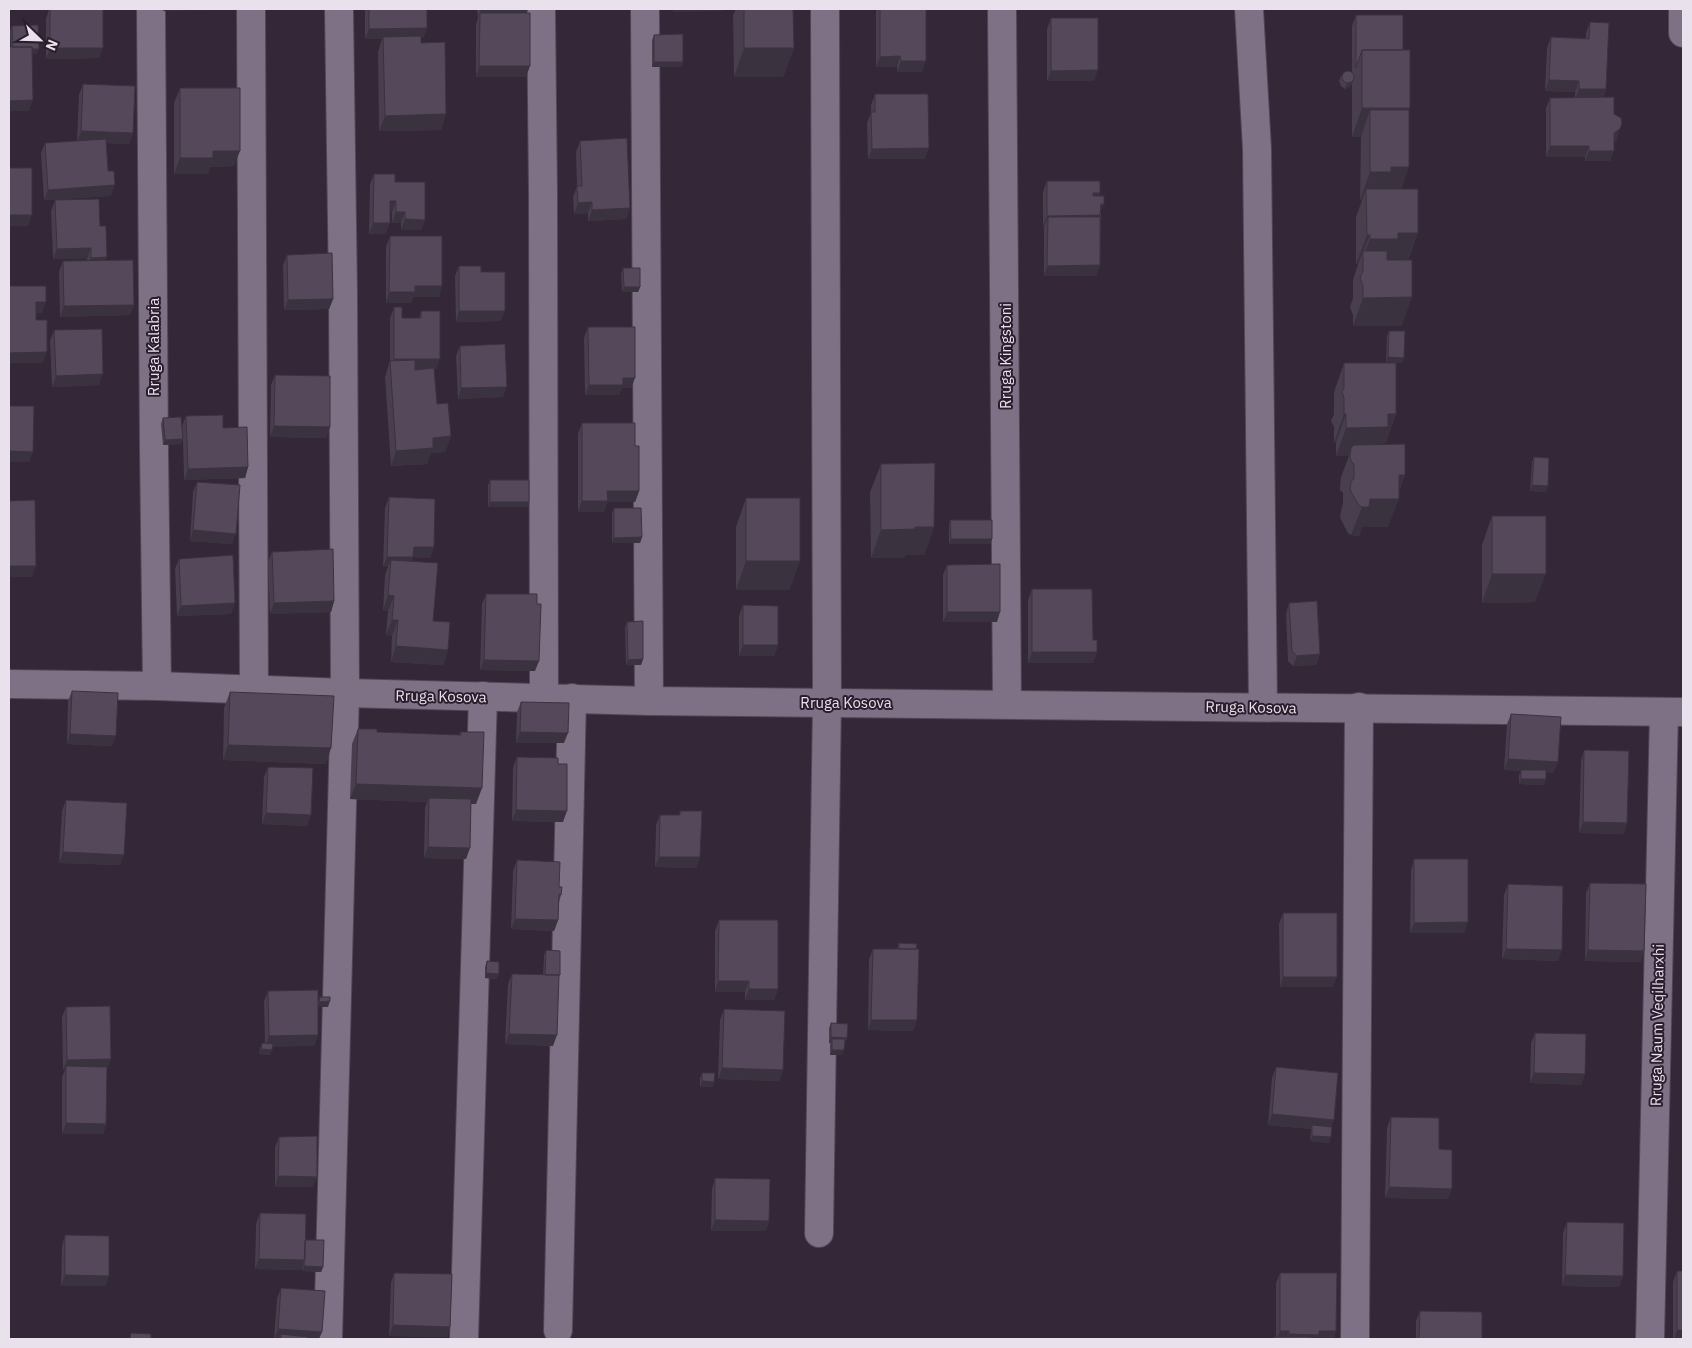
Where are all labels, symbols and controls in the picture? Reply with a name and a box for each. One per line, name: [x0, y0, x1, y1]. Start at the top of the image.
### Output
north arrow: [15, 15, 65, 65]
text: N: [42, 37, 62, 53]
street label: Rruga Kalabria: [144, 298, 163, 396]
street label: Rruga Kingstoni: [996, 303, 1015, 409]
street label: Rruga Kosova: [395, 686, 487, 706]
street label: Rruga Kosova: [800, 693, 892, 712]
street label: Rruga Kosova: [1205, 697, 1297, 717]
street label: Rruga Naum Veqilharxhi: [1646, 944, 1668, 1106]

